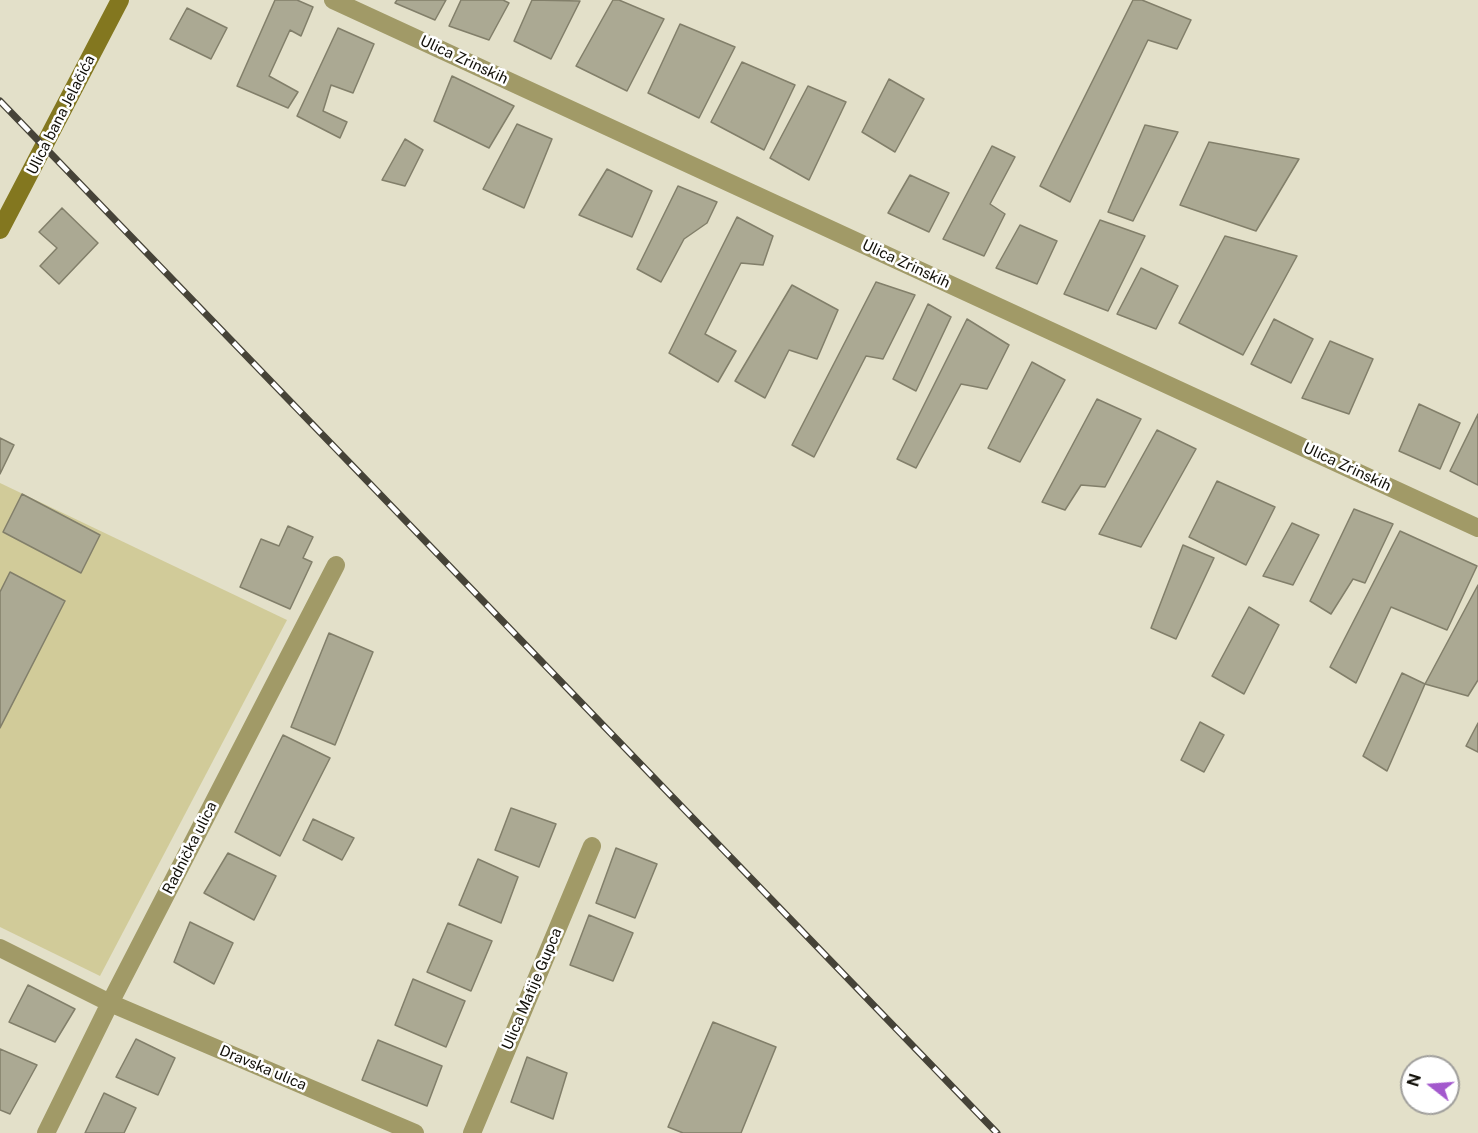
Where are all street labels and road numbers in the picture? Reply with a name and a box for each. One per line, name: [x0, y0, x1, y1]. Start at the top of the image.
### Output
street label: Ulica Zrinskih: [417, 32, 511, 88]
street label: Ulica bana Jelačića: [23, 52, 99, 178]
street label: Ulica Zrinskih: [859, 236, 953, 292]
street label: Ulica Zrinskih: [1300, 439, 1394, 495]
street label: Radnička ulica: [159, 799, 221, 897]
street label: Ulica Matije Gupca: [498, 925, 566, 1053]
street label: Dravska ulica: [217, 1042, 309, 1094]

